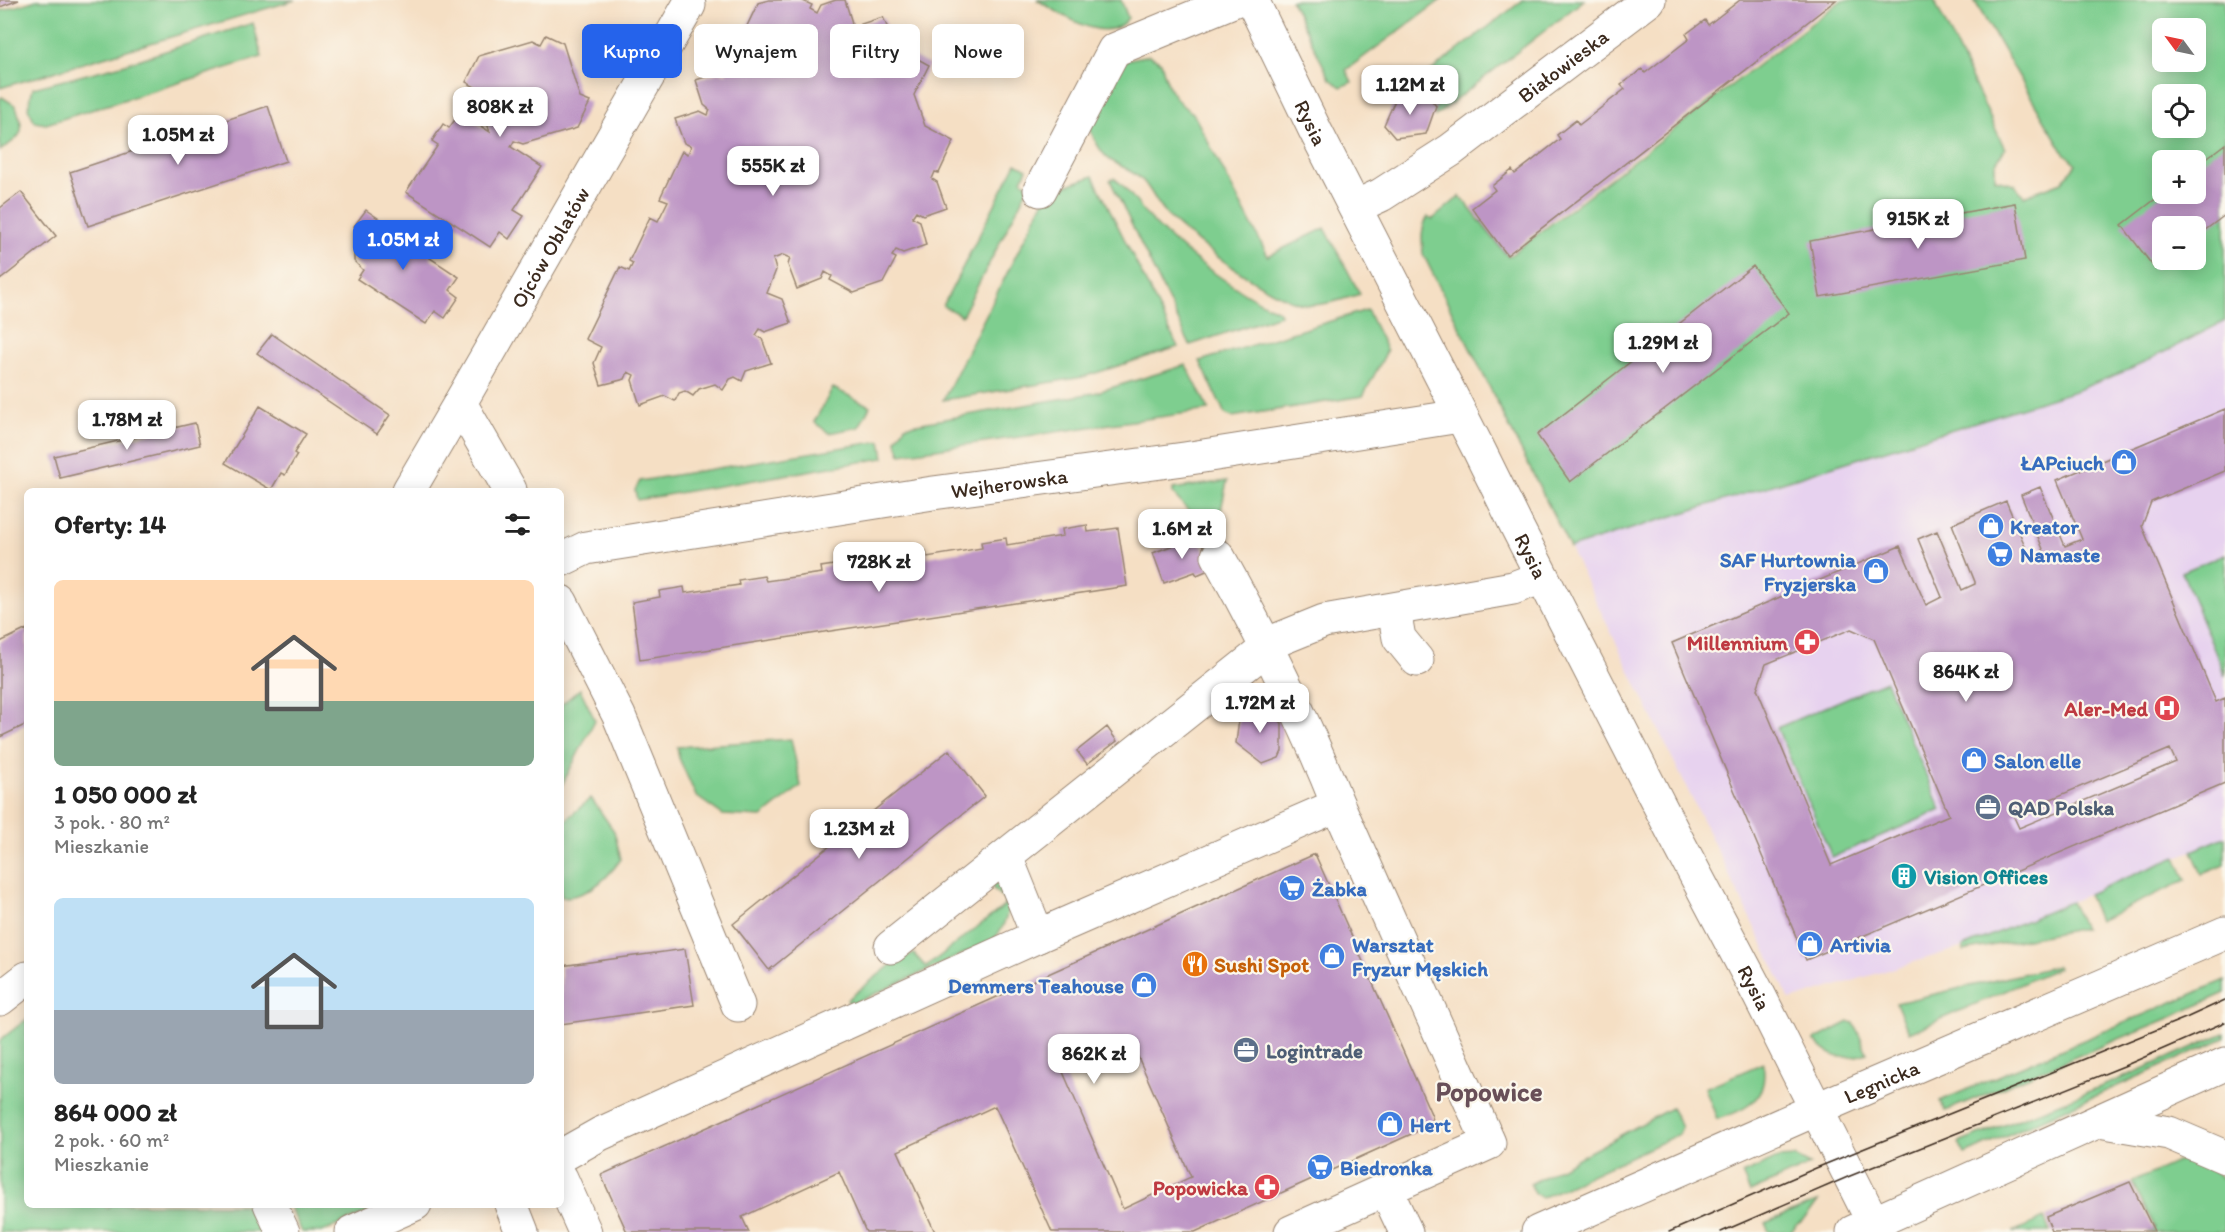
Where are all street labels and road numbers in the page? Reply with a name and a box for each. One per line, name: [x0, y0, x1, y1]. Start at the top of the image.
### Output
street label: Białowieska: [1513, 23, 1613, 108]
street label: Rysia: [1290, 96, 1333, 149]
street label: Ojców Oblatów: [505, 182, 594, 312]
street label: Wejherowska: [949, 462, 1069, 503]
street label: Rysia: [1510, 529, 1554, 582]
street label: Rysia: [1733, 960, 1777, 1014]
street label: Legnicka: [1840, 1054, 1923, 1108]

